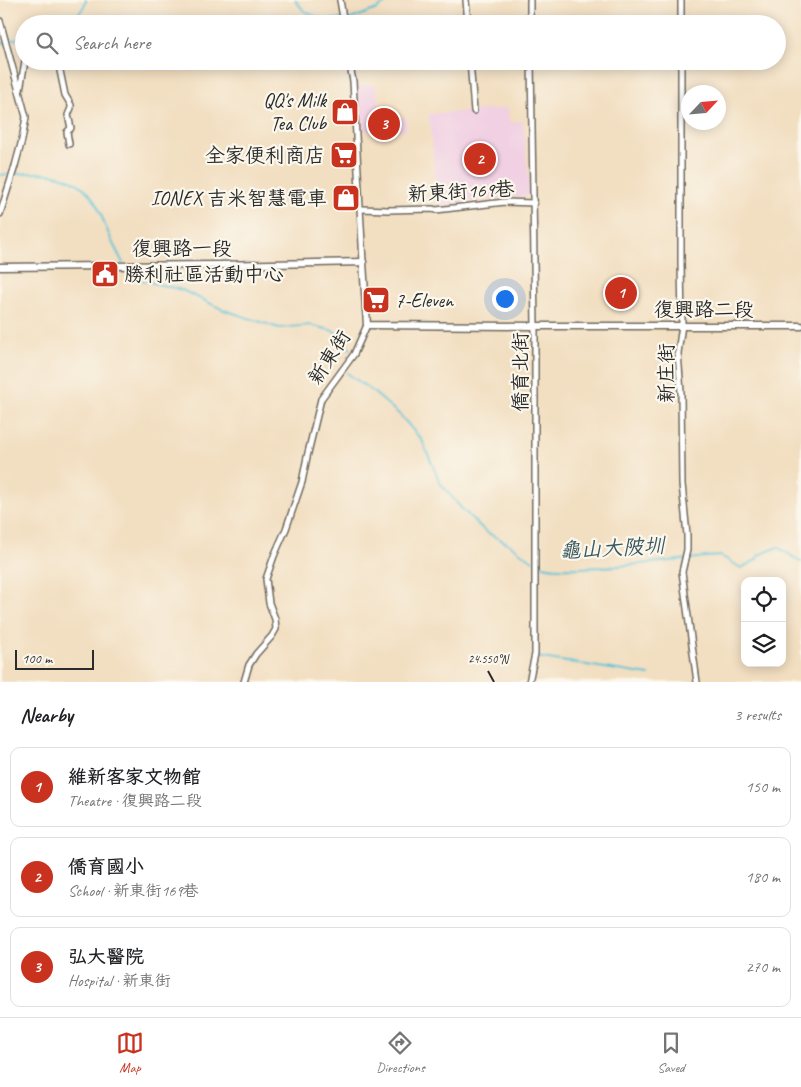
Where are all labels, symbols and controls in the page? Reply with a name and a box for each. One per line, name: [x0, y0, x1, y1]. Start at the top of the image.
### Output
search box: [15, 15, 786, 70]
icon: search: [33, 29, 61, 57]
text: Search here: [73, 31, 150, 55]
north arrow: [681, 85, 726, 130]
place label: QQ's Milk Tea Club: [263, 88, 328, 136]
shop icon: QQ's Milk Tea Club: [330, 97, 360, 127]
pin: 3: [368, 105, 400, 143]
supermarket icon: 全家便利商店: [329, 140, 359, 170]
pin: 2: [464, 140, 496, 178]
place label: 全家便利商店: [205, 143, 325, 168]
street label: 新東街169巷: [407, 176, 516, 207]
shop icon: IONEX 吉米智慧電車: [331, 183, 361, 213]
place label: IONEX 吉米智慧電車: [151, 186, 327, 211]
street label: 復興路一段: [132, 236, 232, 261]
public building icon: 勝利社區活動中心: [90, 259, 120, 289]
place label: 勝利社區活動中心: [124, 262, 284, 287]
pin: 1: [605, 274, 637, 312]
supermarket icon: 7-Eleven: [361, 285, 391, 315]
your location: [492, 286, 518, 312]
place label: 7-Eleven: [395, 288, 454, 313]
street label: 復興路二段: [654, 297, 754, 322]
street label: 新東街: [303, 325, 356, 389]
street label: 僑育北街: [508, 332, 533, 412]
street label: 新庄街: [654, 343, 679, 403]
water label: 龜山大陂圳: [559, 532, 667, 564]
map controls: [741, 577, 786, 667]
button: locate: [741, 577, 786, 622]
button: layers: [741, 622, 786, 667]
scale bar: [15, 647, 94, 670]
text: 100 m: [22, 650, 52, 667]
text: 24.550°N: [468, 651, 510, 667]
text: Nearby: [20, 702, 73, 728]
text: 3 results: [734, 705, 781, 725]
text: 維新客家文物館: [68, 765, 201, 789]
text: 1: [33, 777, 41, 797]
text: 150 m: [746, 777, 780, 797]
text: Theatre · 復興路二段: [68, 791, 202, 811]
text: 僑育國小: [68, 855, 144, 879]
text: 2: [33, 867, 41, 887]
text: 180 m: [746, 867, 780, 887]
text: School · 新東街169巷: [68, 881, 199, 901]
text: 弘大醫院: [68, 945, 144, 969]
text: 3: [33, 957, 41, 977]
text: 270 m: [746, 957, 780, 977]
text: Hospital · 新東街: [68, 971, 170, 991]
tab: Map: [116, 1029, 144, 1076]
tab: Directions: [376, 1029, 425, 1076]
tab: Saved: [657, 1029, 685, 1076]

